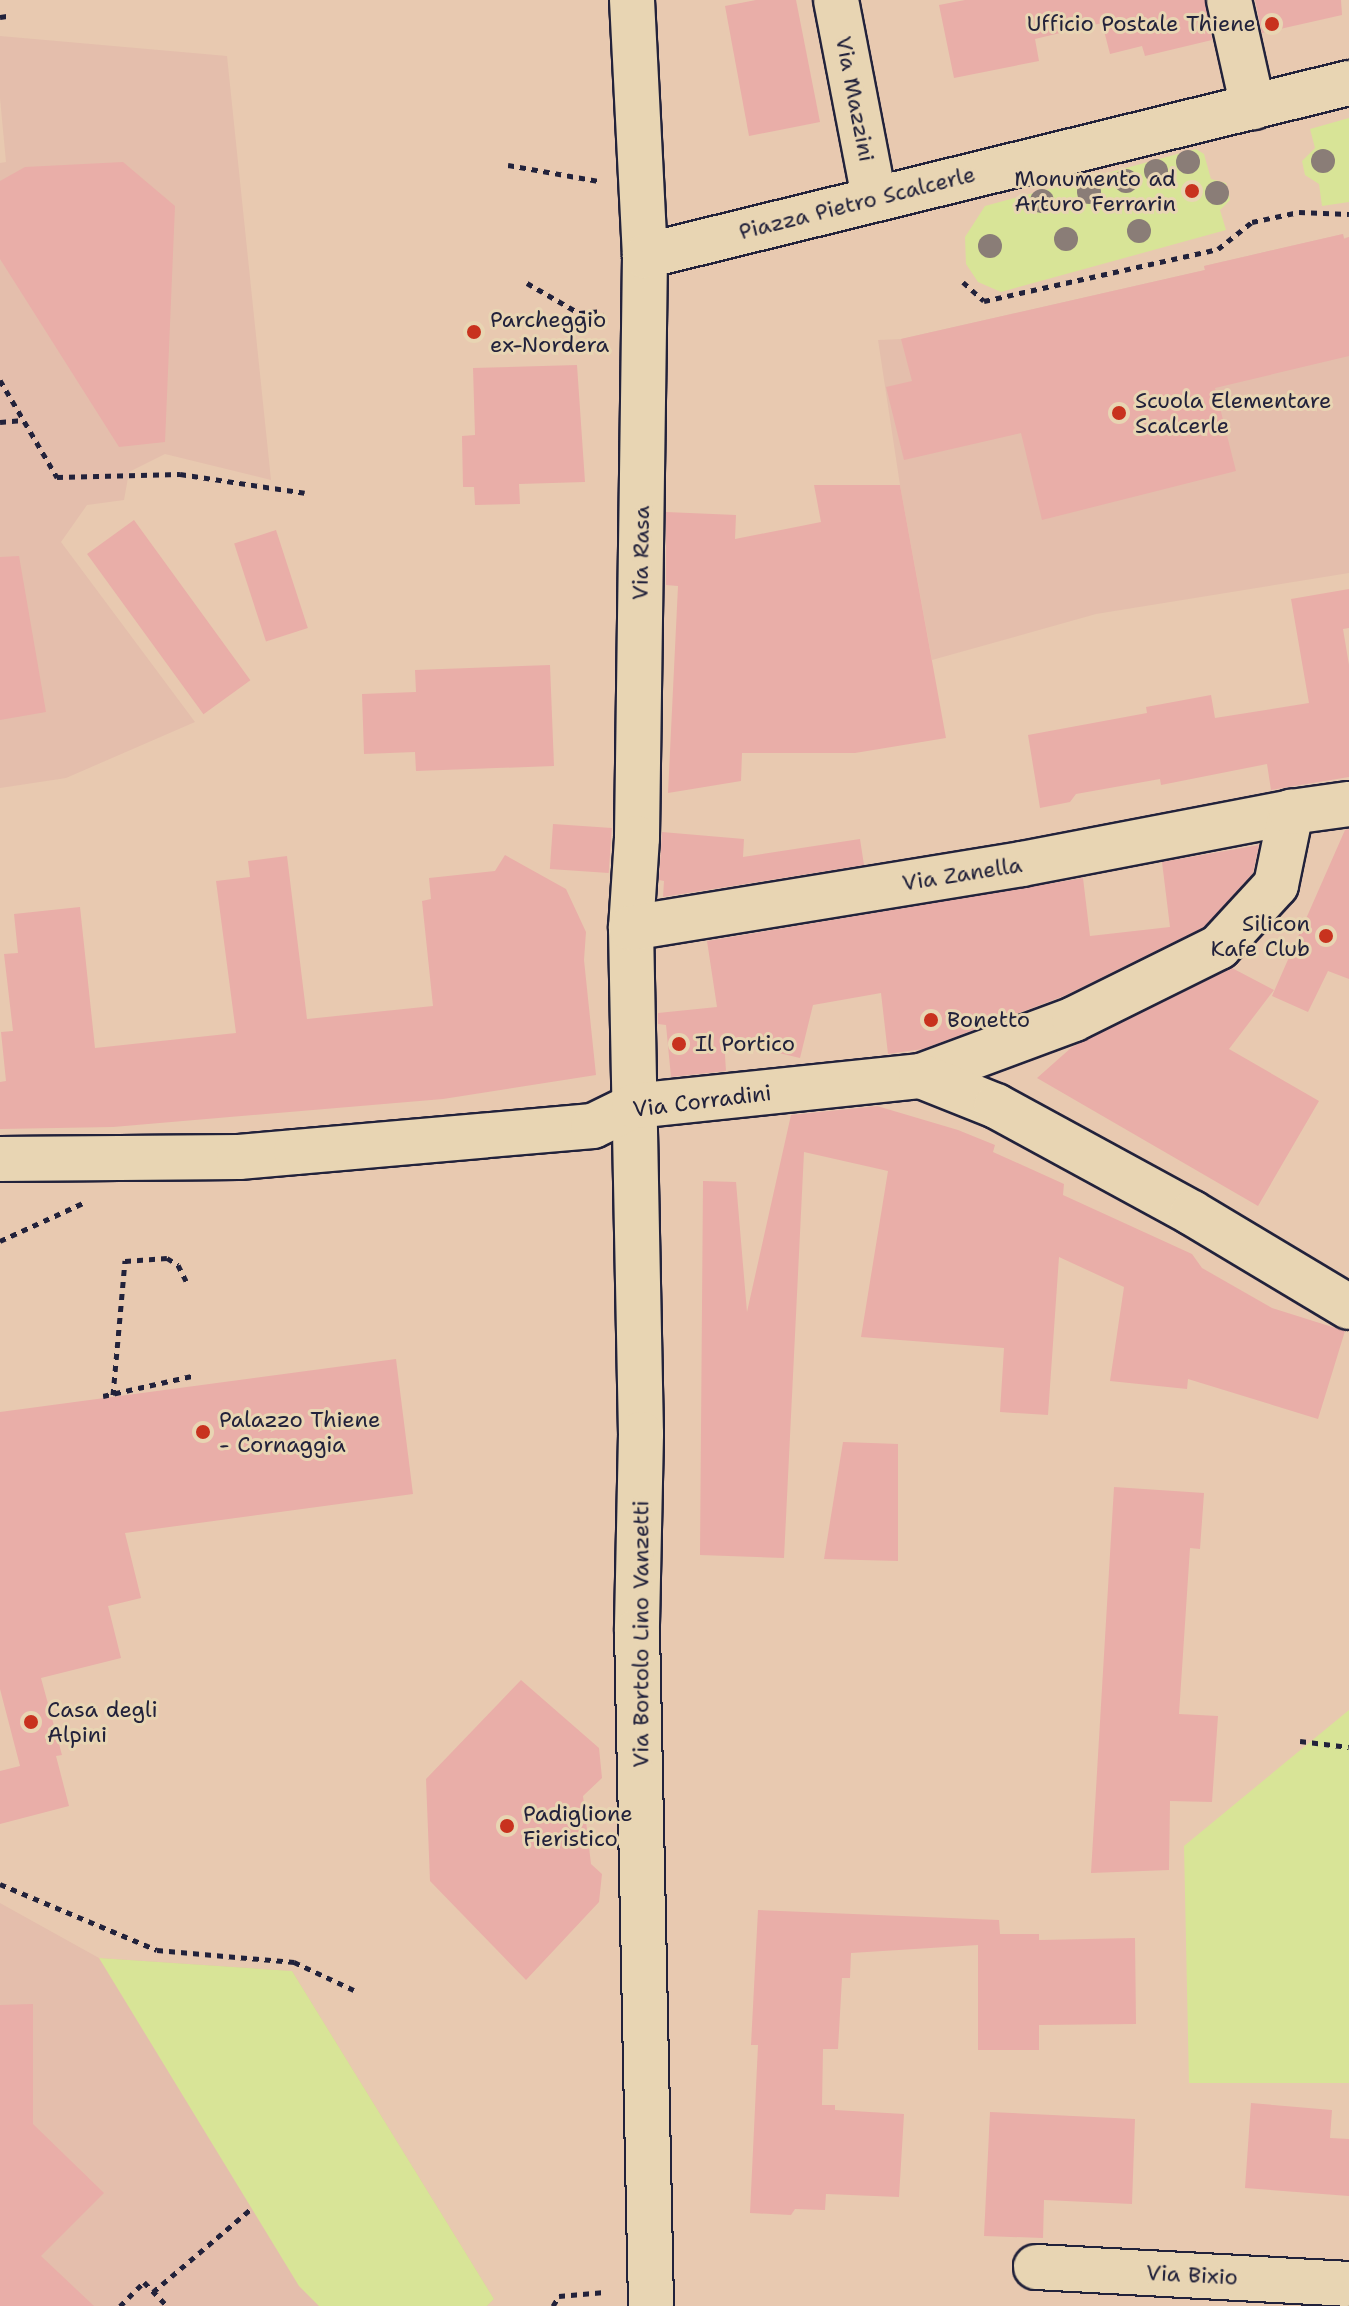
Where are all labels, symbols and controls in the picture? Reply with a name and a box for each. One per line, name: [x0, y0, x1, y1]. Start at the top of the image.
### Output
place label: Ufficio Postale Thiene: [1027, 11, 1256, 37]
marker: Ufficio Postale Thiene: [1263, 15, 1281, 33]
street label: Via Mazzini: [830, 34, 880, 164]
street label: Piazza Pietro Scalcerle: [736, 161, 978, 245]
place label: Monumento ad Arturo Ferrarin: [1014, 165, 1176, 216]
marker: Monumento ad Arturo Ferrarin: [1183, 182, 1201, 200]
place label: Parcheggio ex-Nordera: [490, 306, 609, 358]
marker: Parcheggio ex-Nordera: [465, 323, 483, 341]
place label: Scuola Elementare Scalcerle: [1135, 387, 1331, 438]
marker: Scuola Elementare Scalcerle: [1110, 404, 1128, 422]
street label: Via Rasa: [627, 505, 655, 601]
street label: Via Zanella: [900, 852, 1024, 896]
place label: Silicon Kafe Club: [1210, 910, 1310, 962]
marker: Silicon Kafe Club: [1317, 927, 1335, 945]
place label: Bonetto: [947, 1007, 1030, 1033]
marker: Bonetto: [922, 1011, 940, 1029]
place label: Il Portico: [695, 1031, 795, 1057]
marker: Il Portico: [670, 1035, 688, 1053]
street label: Via Corradini: [631, 1079, 773, 1123]
place label: Palazzo Thiene - Cornaggia: [219, 1406, 380, 1458]
marker: Palazzo Thiene - Cornaggia: [194, 1423, 212, 1441]
street label: Via Bortolo Lino Vanzetti: [628, 1500, 654, 1768]
place label: Casa degli Alpini: [47, 1696, 158, 1748]
marker: Casa degli Alpini: [22, 1713, 40, 1731]
place label: Padiglione Fieristico: [523, 1800, 633, 1852]
marker: Padiglione Fieristico: [498, 1817, 516, 1835]
street label: Via Bixio: [1145, 2259, 1239, 2291]

